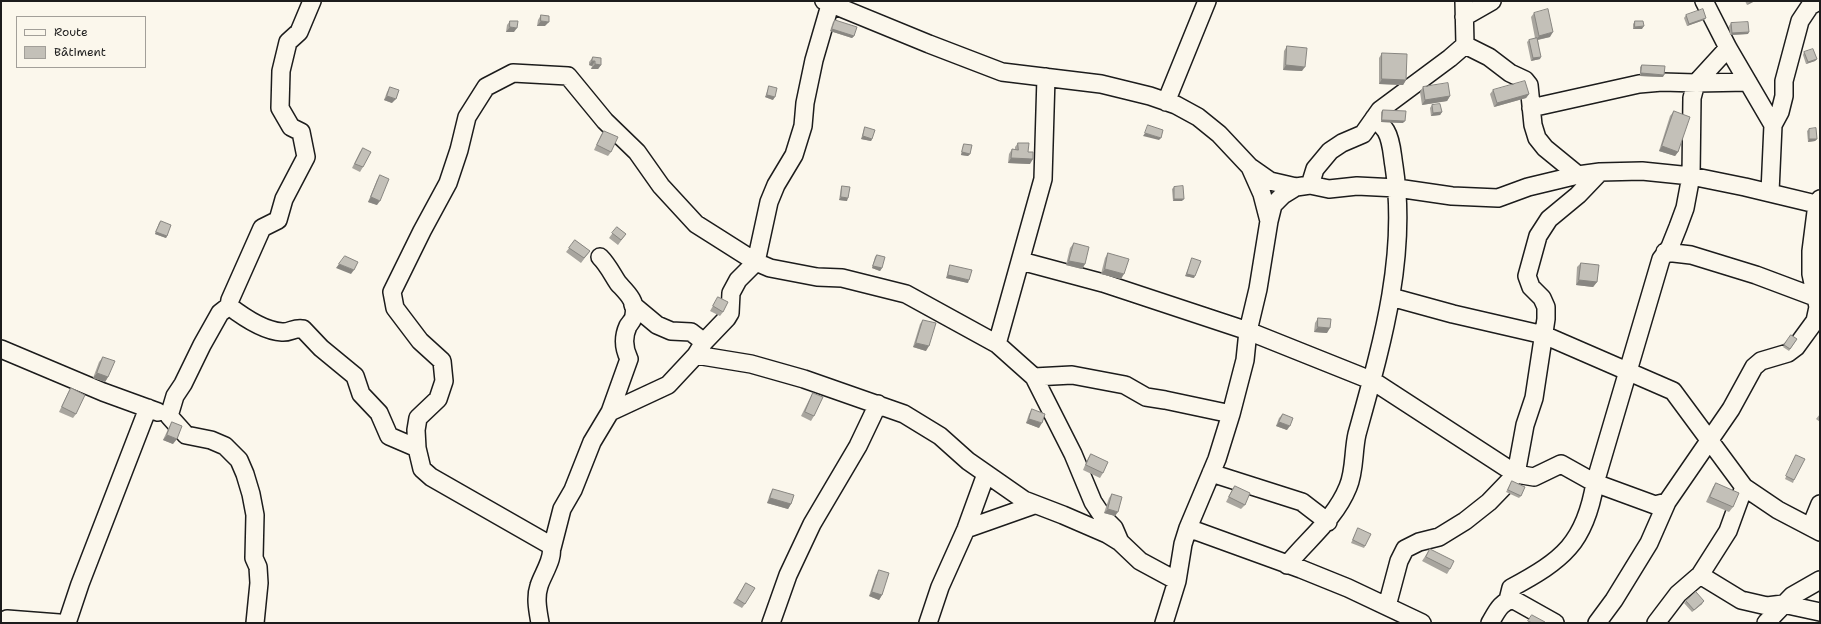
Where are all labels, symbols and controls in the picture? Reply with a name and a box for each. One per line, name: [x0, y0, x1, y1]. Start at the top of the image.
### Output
legend: [16, 16, 146, 68]
text: Route: [54, 24, 88, 40]
text: Bâtiment: [54, 44, 106, 60]

